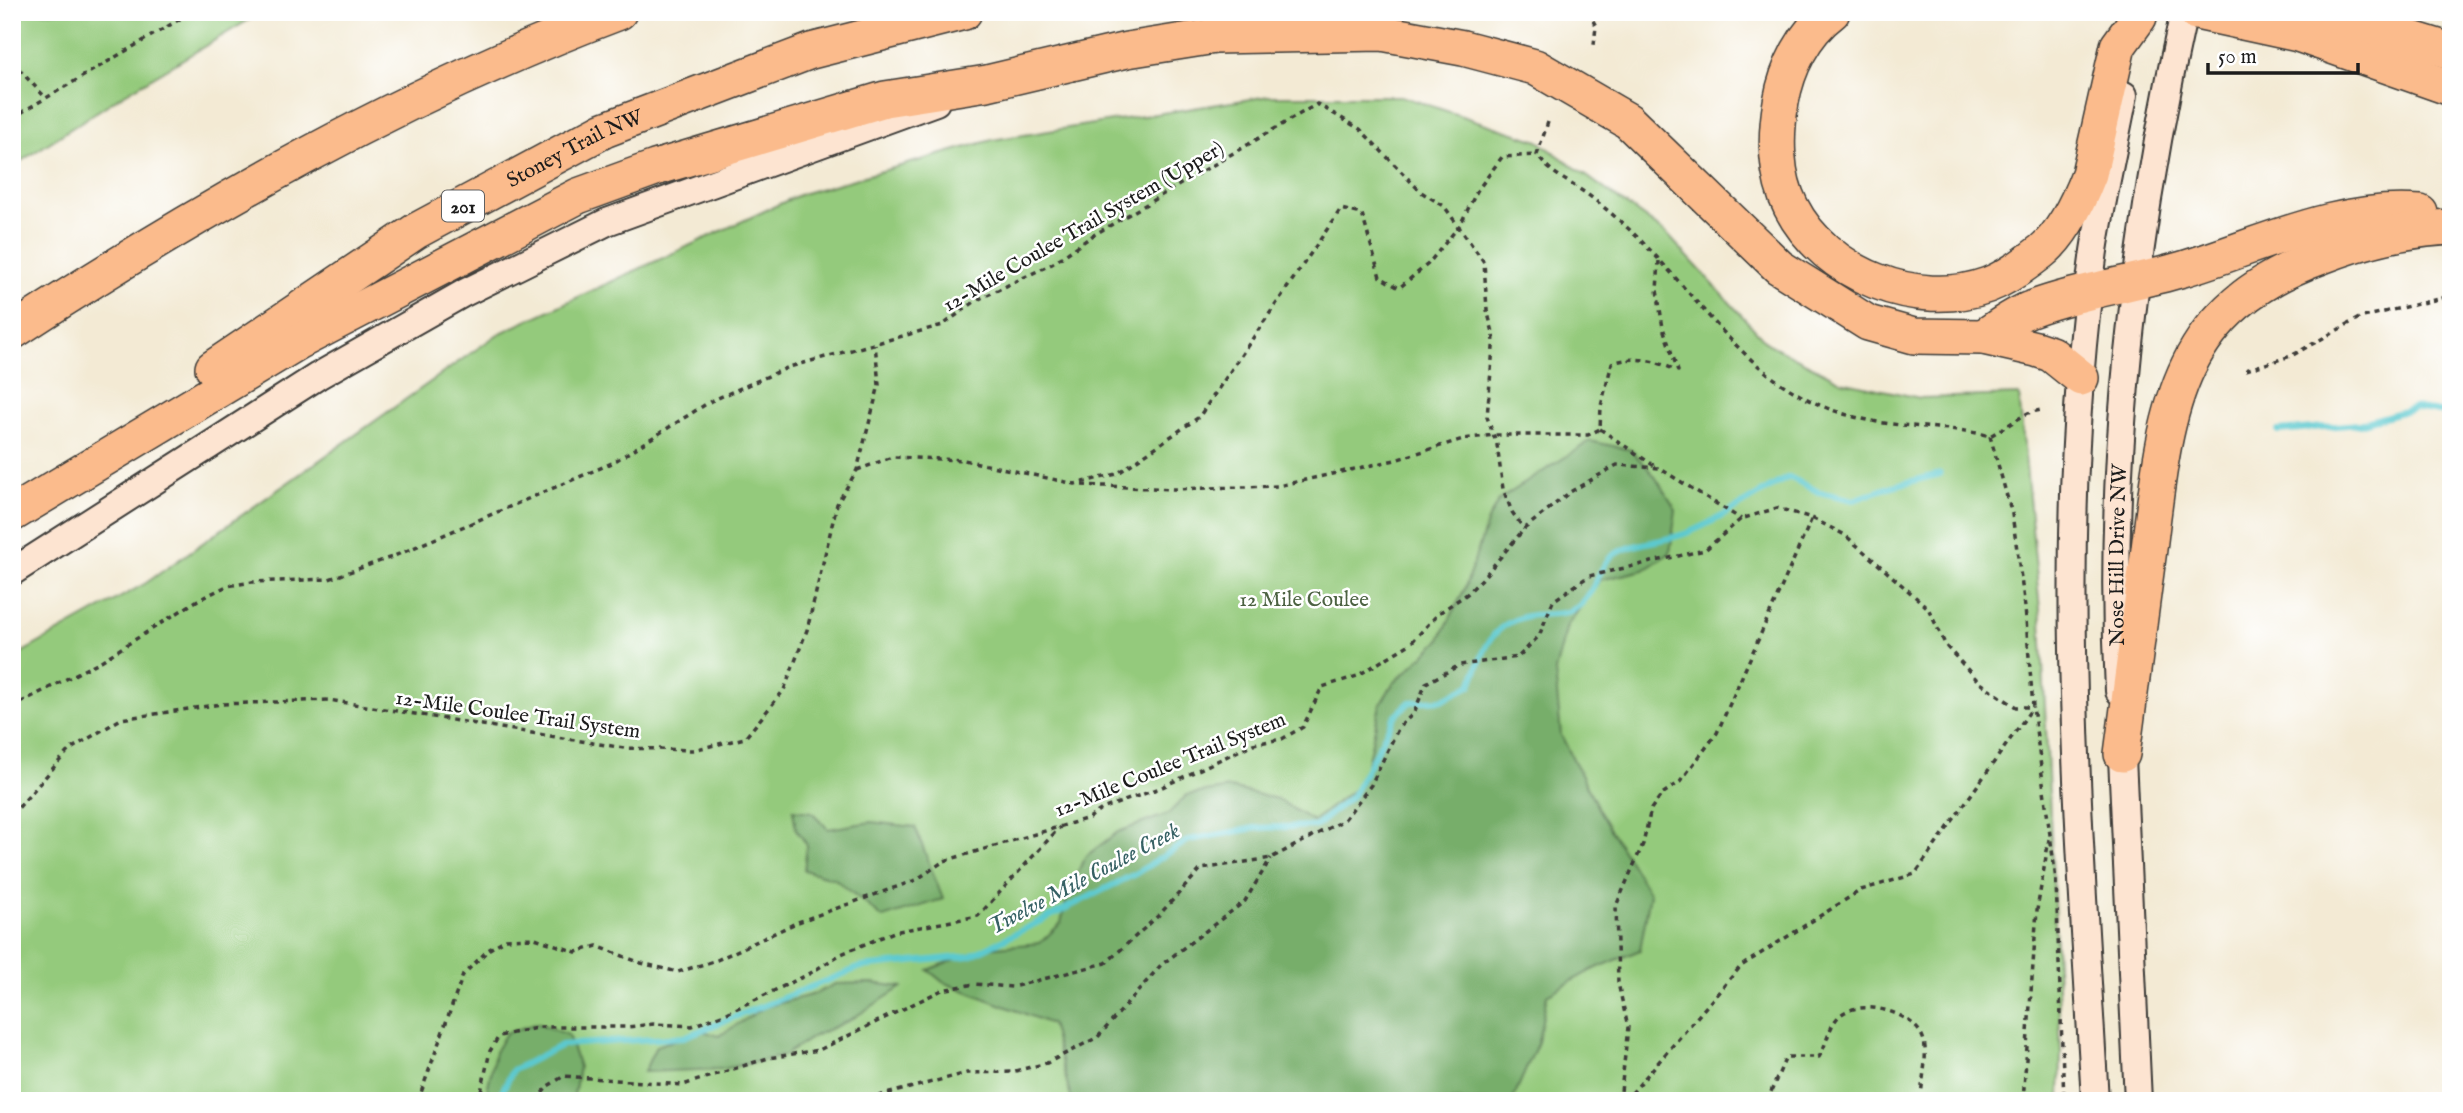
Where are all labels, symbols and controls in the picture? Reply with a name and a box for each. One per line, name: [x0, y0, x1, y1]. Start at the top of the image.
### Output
scale bar: [2208, 32, 2358, 76]
text: 50 m: [2218, 44, 2257, 71]
street label: Stoney Trail NW: [502, 104, 648, 195]
street label: 12-Mile Coulee Trail System (Upper): [938, 136, 1229, 319]
road number: 201: [442, 190, 484, 222]
street label: Nose Hill Drive NW: [2104, 463, 2134, 646]
park label: 12 Mile Coulee: [1239, 587, 1369, 614]
street label: 12-Mile Coulee Trail System: [394, 685, 642, 746]
street label: 12-Mile Coulee Trail System: [1051, 707, 1290, 824]
water label: Twelve Mile Coulee Creek: [983, 816, 1185, 942]

